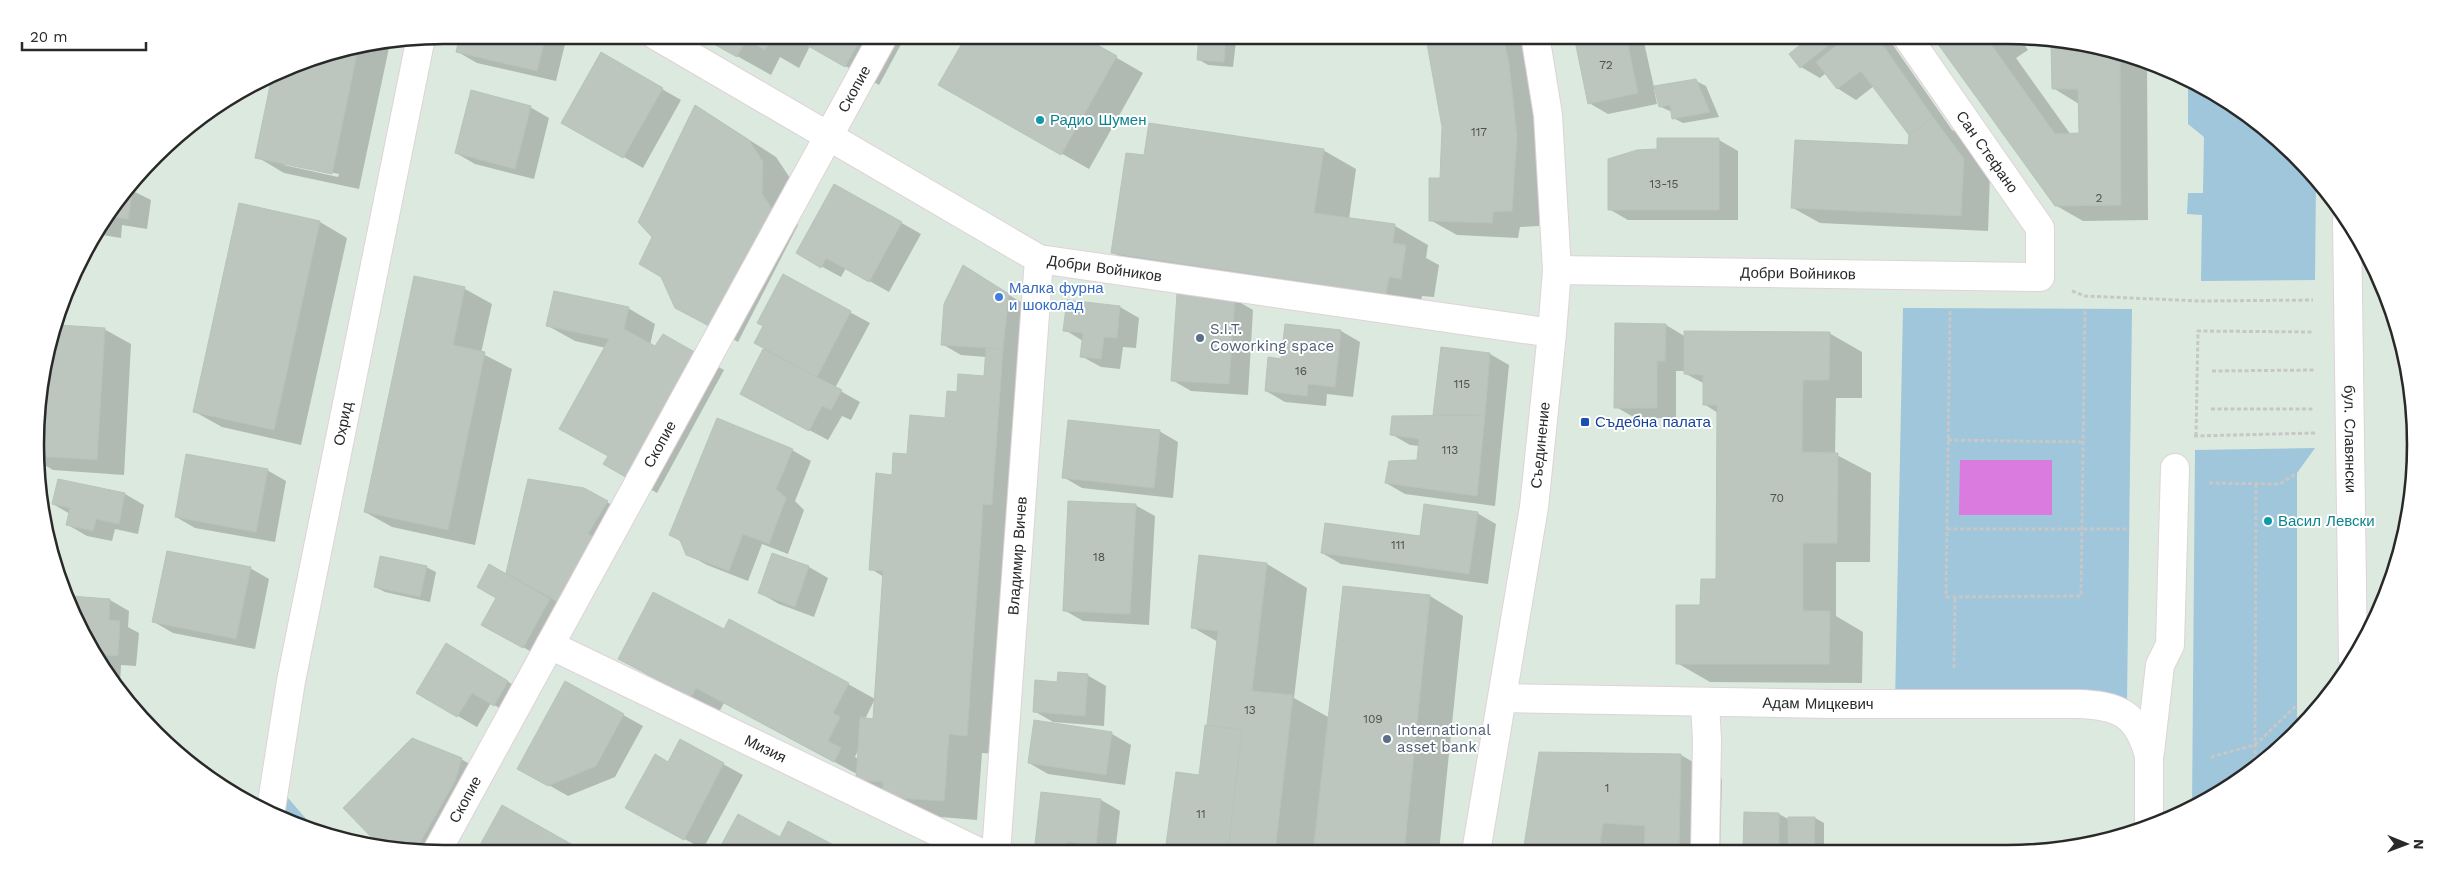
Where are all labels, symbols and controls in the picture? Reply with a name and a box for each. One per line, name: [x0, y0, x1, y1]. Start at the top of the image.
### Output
scale bar: [22, 20, 146, 52]
text: 20 m: [30, 28, 68, 46]
house number: 72: [1599, 58, 1613, 72]
street label: Скопие: [834, 62, 874, 116]
street label: Сан Стефано: [1952, 108, 2022, 196]
place label: Радио Шумен: [1050, 111, 1146, 129]
marker: Радио Шумен: [1034, 114, 1046, 126]
house number: 117: [1471, 125, 1487, 139]
house number: 13-15: [1650, 177, 1678, 191]
house number: 2: [2096, 191, 2103, 205]
street label: Добри Войников: [1046, 251, 1163, 286]
street label: Добри Войников: [1740, 264, 1856, 283]
place label: Малка фурна и шоколад: [1009, 279, 1104, 314]
marker: Малка фурна и шоколад: [993, 291, 1005, 303]
place label: S.I.T. Coworking space: [1210, 320, 1334, 355]
marker: S.I.T. Coworking space: [1194, 332, 1206, 344]
house number: 16: [1295, 364, 1307, 378]
house number: 115: [1454, 377, 1470, 391]
street label: бул. Славянски: [2340, 385, 2360, 493]
street label: Охрид: [330, 400, 356, 447]
street label: Съединение: [1527, 401, 1554, 489]
place label: Съдебна палата: [1595, 413, 1711, 431]
marker: Съдебна палата: [1579, 416, 1591, 428]
street label: Скопие: [640, 418, 680, 471]
house number: 113: [1442, 443, 1458, 457]
house number: 70: [1770, 491, 1784, 505]
street label: Владимир Вичев: [1004, 496, 1031, 616]
place label: Васил Левски: [2278, 512, 2375, 530]
marker: Васил Левски: [2262, 515, 2274, 527]
house number: 111: [1391, 538, 1405, 552]
house number: 18: [1093, 550, 1105, 564]
street label: Адам Мицкевич: [1762, 694, 1874, 713]
house number: 13: [1244, 703, 1256, 717]
house number: 109: [1363, 712, 1383, 726]
place label: International asset bank: [1397, 721, 1491, 756]
street label: Мизия: [741, 731, 789, 767]
marker: International asset bank: [1381, 733, 1393, 745]
street label: Скопие: [445, 773, 485, 826]
house number: 1: [1605, 781, 1609, 795]
house number: 11: [1196, 807, 1206, 821]
north arrow: [2381, 819, 2431, 869]
text: N: [2411, 839, 2427, 850]

